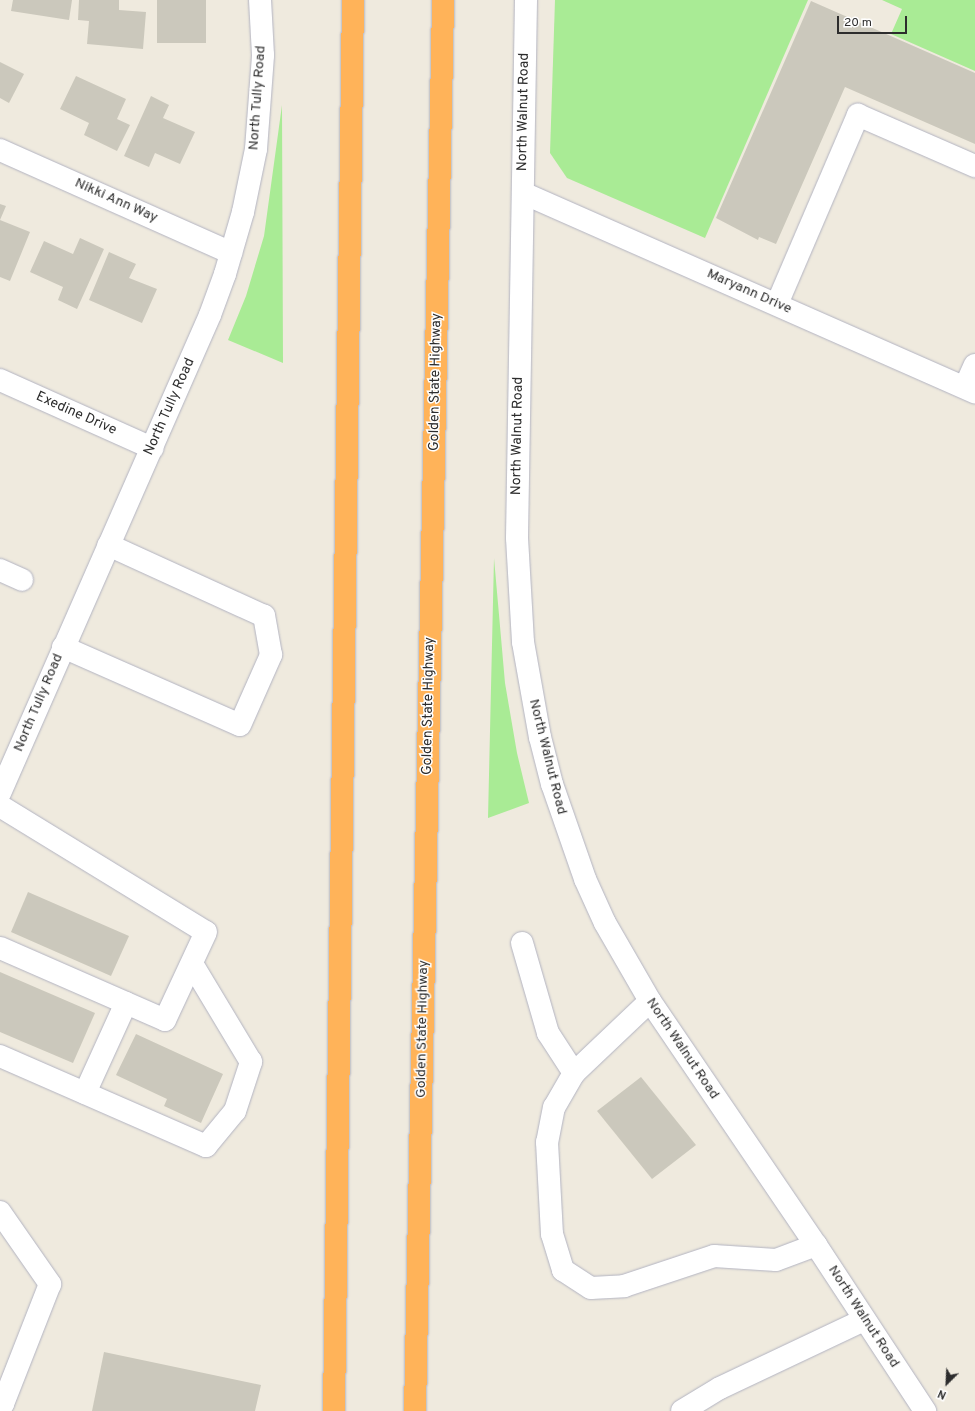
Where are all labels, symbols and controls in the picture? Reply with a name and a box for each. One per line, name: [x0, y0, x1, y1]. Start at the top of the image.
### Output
scale bar: [839, 8, 909, 34]
text: 20 m: [844, 15, 872, 31]
street label: North Tully Road: [246, 45, 270, 151]
street label: North Walnut Road: [515, 53, 533, 171]
street label: Nikki Ann Way: [71, 175, 161, 227]
street label: Maryann Drive: [704, 266, 794, 318]
street label: Golden State Highway: [426, 313, 446, 451]
street label: North Tully Road: [141, 355, 199, 459]
street label: North Walnut Road: [509, 377, 527, 495]
street label: Exedine Drive: [33, 389, 119, 439]
street label: Golden State Highway: [419, 637, 439, 775]
street label: North Tully Road: [11, 651, 67, 755]
street label: North Walnut Road: [524, 697, 570, 817]
street label: Golden State Highway: [413, 960, 433, 1098]
street label: North Walnut Road: [642, 995, 722, 1103]
street label: North Walnut Road: [824, 1263, 902, 1371]
north arrow: [927, 1363, 967, 1403]
text: N: [936, 1386, 949, 1402]

